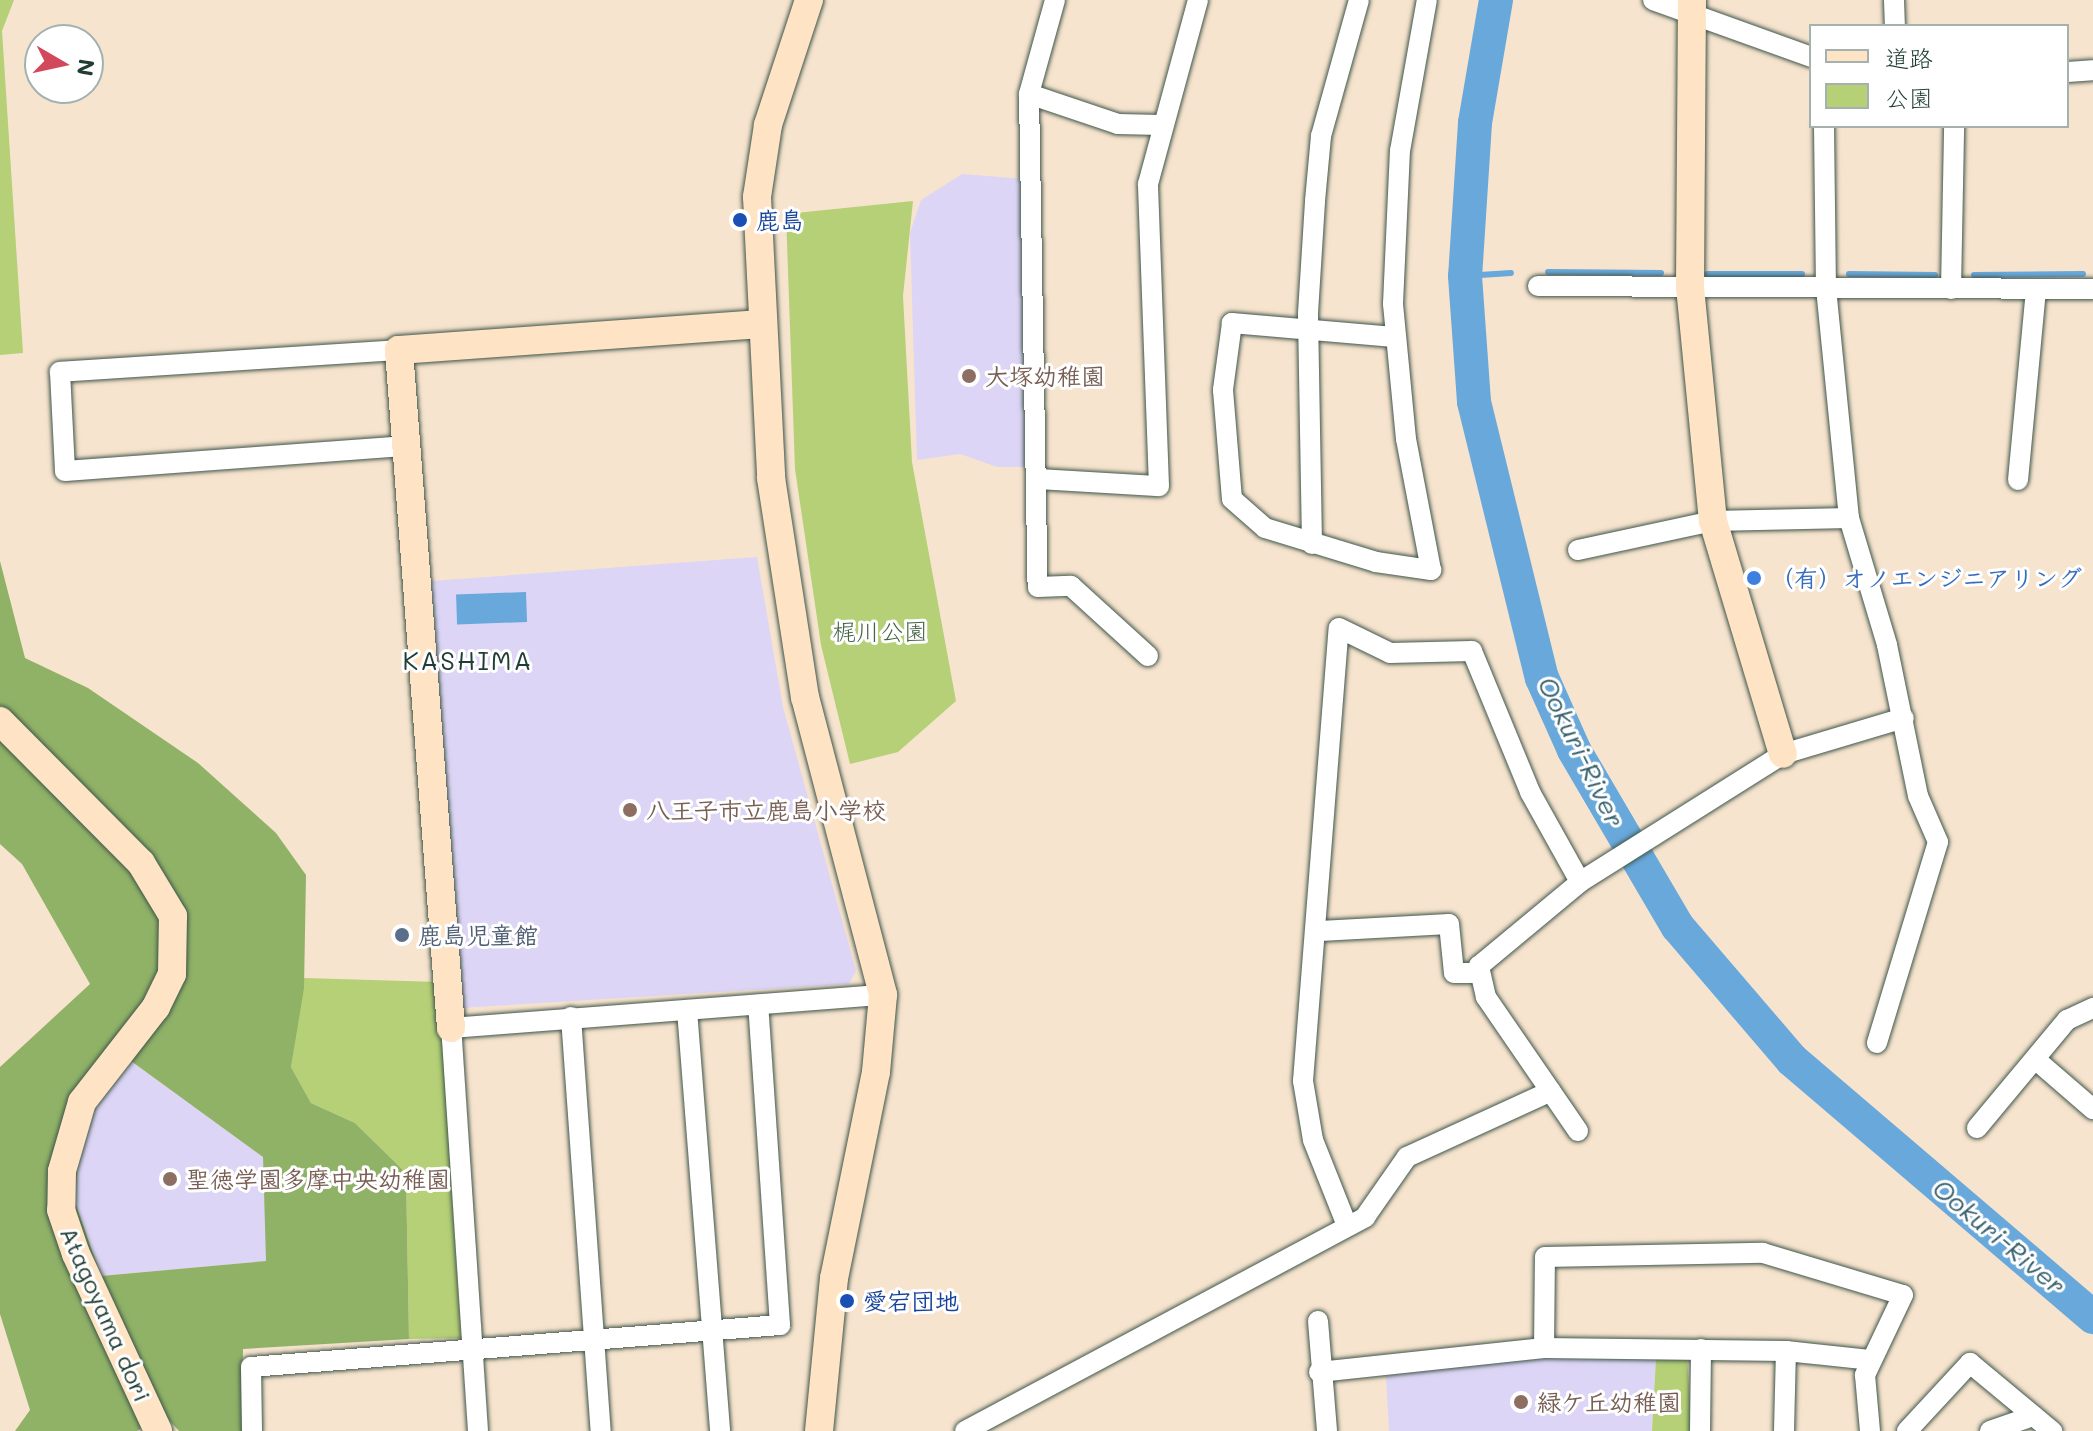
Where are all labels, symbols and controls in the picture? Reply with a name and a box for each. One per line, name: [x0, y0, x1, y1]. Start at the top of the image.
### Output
north arrow: [24, 24, 104, 104]
legend: [1809, 24, 2069, 128]
text: 道路: [1885, 42, 1933, 73]
text: N: [71, 57, 102, 78]
text: 公園: [1885, 82, 1933, 113]
place label: 鹿島: [756, 206, 804, 234]
marker: 鹿島: [731, 211, 749, 229]
place label: 大塚幼稚園: [985, 362, 1105, 390]
marker: 大塚幼稚園: [960, 367, 978, 385]
place label: （有）オノエンジニアリング: [1770, 564, 2082, 592]
marker: （有）オノエンジニアリング: [1745, 569, 1763, 587]
park label: 梶川公園: [832, 617, 928, 645]
district label: KASHIMA: [402, 645, 534, 677]
water label: Ookuri-River: [1531, 672, 1631, 832]
place label: 八王子市立鹿島小学校: [646, 796, 886, 824]
marker: 八王子市立鹿島小学校: [621, 801, 639, 819]
place label: 鹿島児童館: [418, 921, 538, 949]
marker: 鹿島児童館: [393, 926, 411, 944]
place label: 聖徳学園多摩中央幼稚園: [186, 1165, 450, 1193]
marker: 聖徳学園多摩中央幼稚園: [161, 1170, 179, 1188]
water label: Ookuri-River: [1926, 1172, 2072, 1302]
street label: Atagoyama dori: [55, 1222, 157, 1406]
place label: 愛宕団地: [863, 1287, 959, 1315]
marker: 愛宕団地: [838, 1292, 856, 1310]
place label: 緑ケ丘幼稚園: [1537, 1388, 1681, 1416]
marker: 緑ケ丘幼稚園: [1512, 1393, 1530, 1411]

